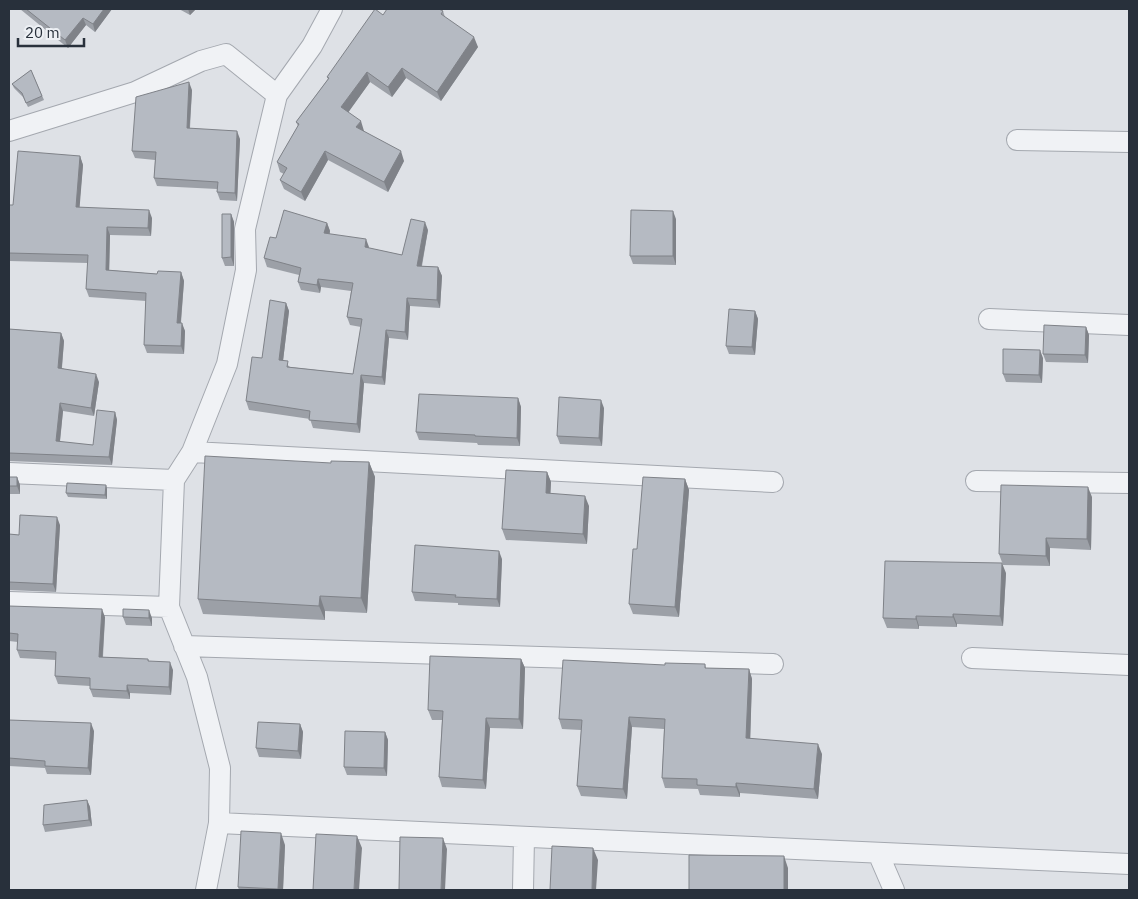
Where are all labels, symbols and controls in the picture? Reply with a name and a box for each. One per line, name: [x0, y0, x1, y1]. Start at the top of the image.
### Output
scale bar: [18, 15, 84, 47]
text: 20 m: [25, 23, 60, 42]

